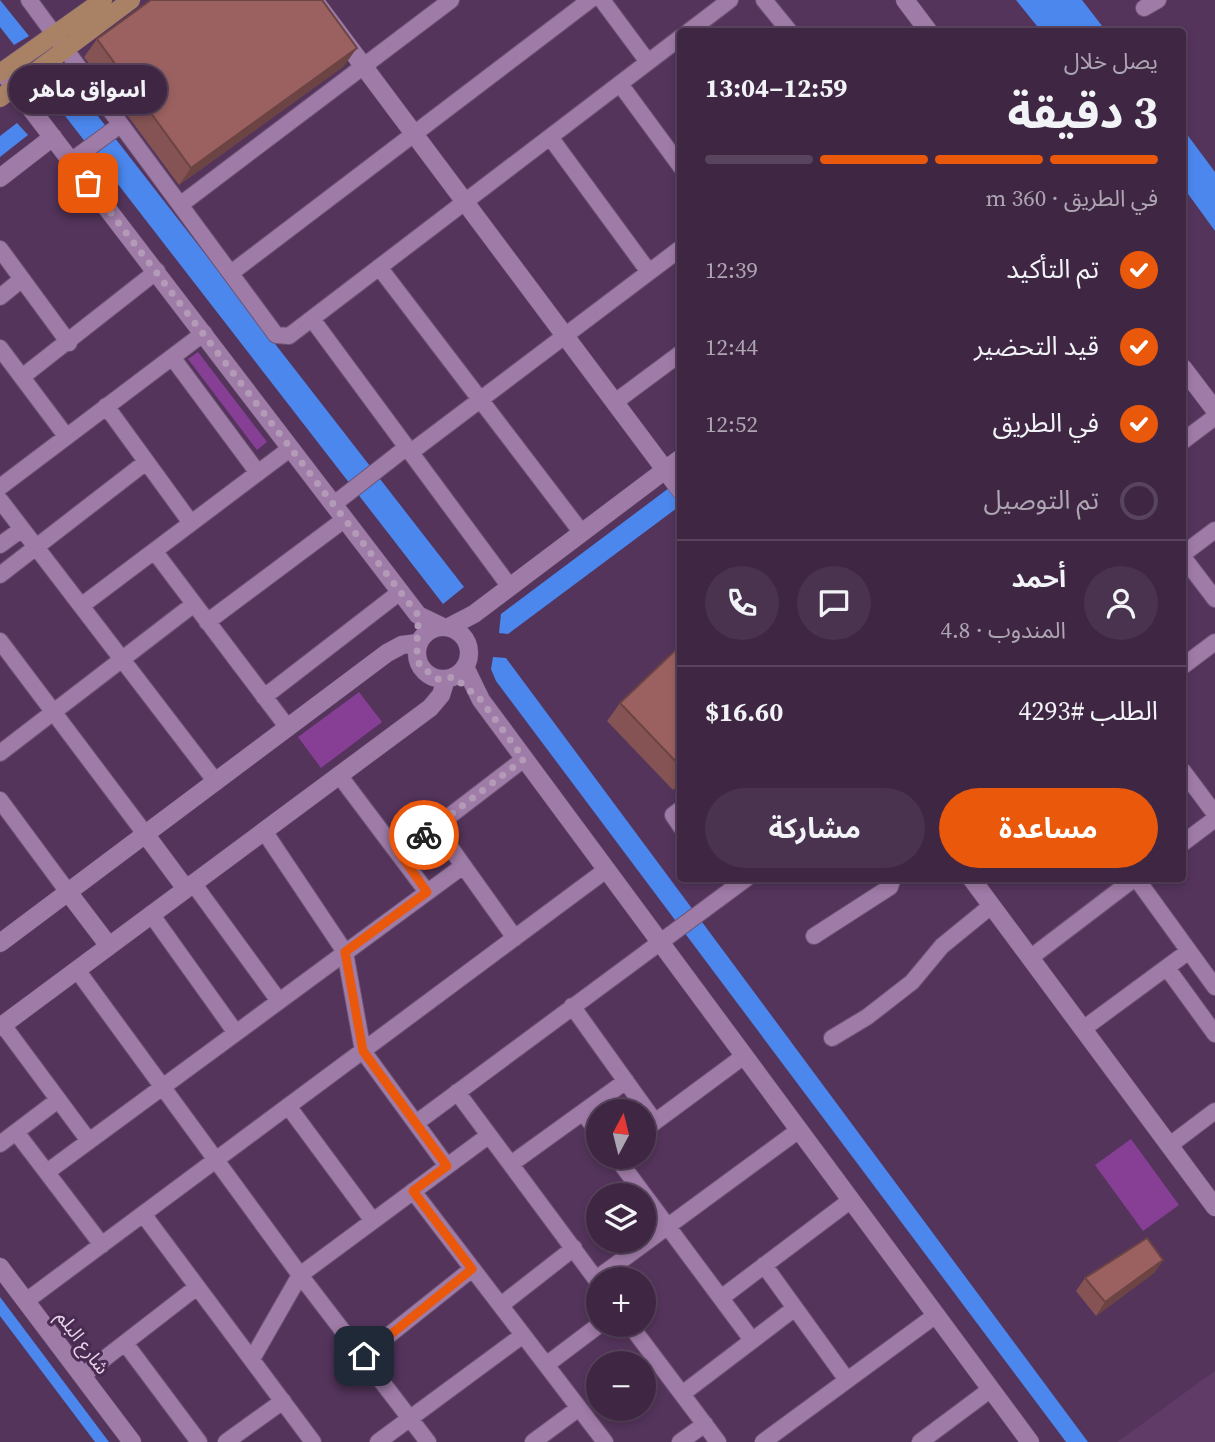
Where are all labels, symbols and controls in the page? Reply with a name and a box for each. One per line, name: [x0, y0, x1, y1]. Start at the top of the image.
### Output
text: يصل خلال: [1064, 45, 1158, 77]
callout: اسواق ماهر: [9, 64, 167, 113]
text: 12:59–13:04: [705, 70, 847, 106]
text: اسواق ماهر: [30, 73, 146, 105]
text: 3 دقيقة: [1007, 80, 1158, 143]
pin: [58, 153, 118, 213]
icon: bag: [69, 164, 107, 202]
text: في الطريق · 360 m: [986, 182, 1158, 214]
text: تم التأكيد: [1006, 251, 1099, 287]
icon: check: [1120, 251, 1158, 289]
text: 12:39: [705, 254, 758, 286]
text: قيد التحضير: [974, 328, 1099, 364]
icon: check: [1120, 328, 1158, 366]
text: 12:44: [705, 331, 758, 363]
text: في الطريق: [992, 405, 1099, 441]
icon: check: [1120, 405, 1158, 443]
text: 12:52: [705, 408, 758, 440]
text: تم التوصيل: [983, 482, 1099, 518]
text: أحمد: [1012, 560, 1066, 596]
button: phone: [705, 566, 779, 640]
button: chat: [797, 566, 871, 640]
button: person: [1084, 566, 1158, 640]
text: المندوب · 4.8: [940, 614, 1066, 646]
text: الطلب #4293: [1019, 693, 1158, 729]
text: $16.60: [705, 694, 783, 730]
button: مشاركة: [705, 788, 925, 868]
button: مساعدة: [939, 788, 1158, 868]
courier: [389, 800, 459, 870]
icon: bike: [405, 816, 443, 854]
north arrow: [586, 1099, 656, 1169]
map controls: [586, 1099, 656, 1421]
button: layers: [586, 1183, 656, 1253]
button: +: [586, 1267, 656, 1337]
street label: شارع البلم: [49, 1305, 116, 1381]
pin: [334, 1326, 394, 1386]
icon: home: [345, 1337, 383, 1375]
button: −: [586, 1351, 656, 1421]

